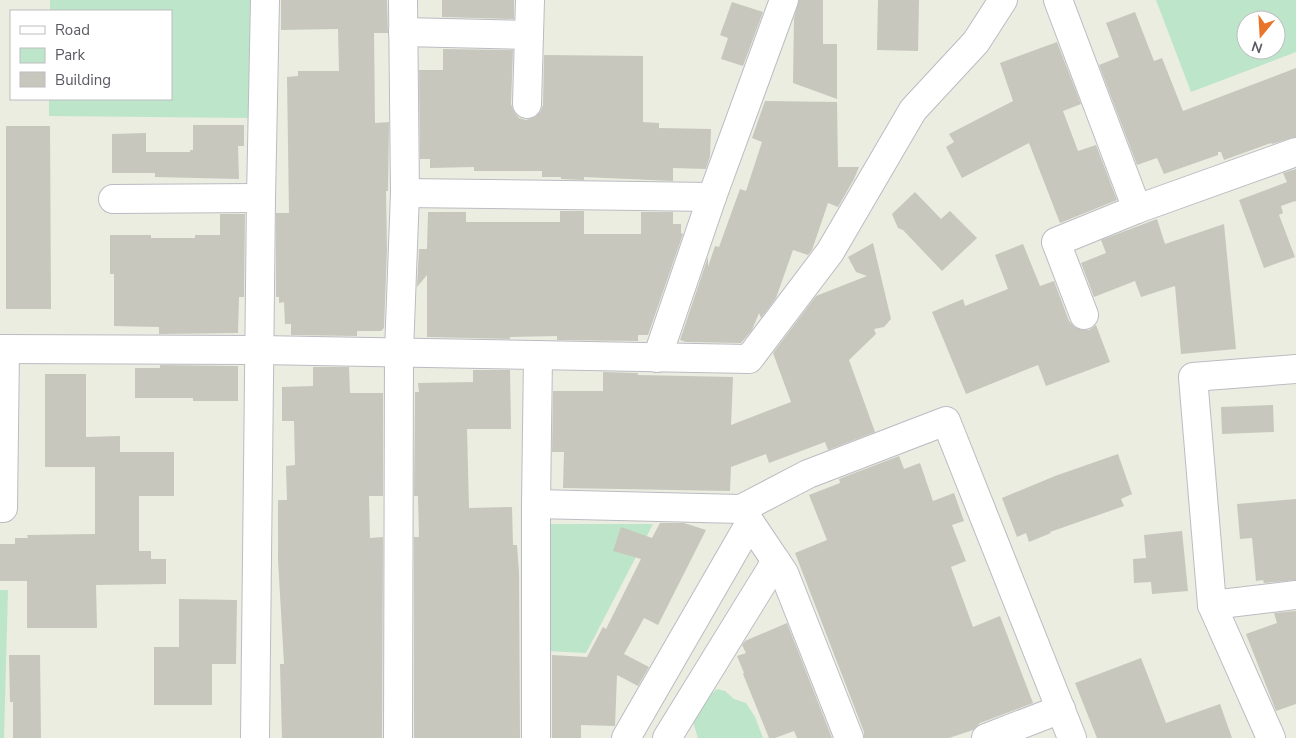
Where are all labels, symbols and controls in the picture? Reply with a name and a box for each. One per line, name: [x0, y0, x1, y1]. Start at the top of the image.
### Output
legend: [10, 10, 172, 100]
north arrow: [1236, 10, 1286, 60]
text: Road: [55, 20, 90, 40]
text: N: [1249, 36, 1265, 58]
text: Park: [55, 45, 85, 65]
text: Building: [55, 70, 111, 90]

